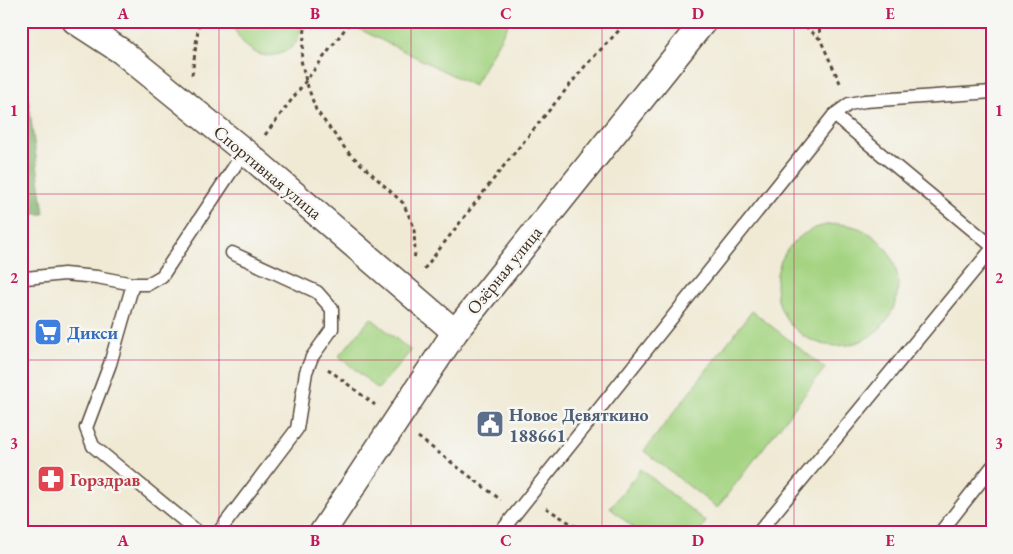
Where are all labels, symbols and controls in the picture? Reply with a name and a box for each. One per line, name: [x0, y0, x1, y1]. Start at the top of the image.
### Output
text: A: [116, 3, 129, 24]
text: B: [310, 3, 320, 24]
text: C: [500, 3, 512, 24]
text: D: [692, 3, 704, 24]
text: E: [885, 3, 895, 24]
text: 1: [10, 100, 18, 121]
text: 1: [995, 100, 1003, 121]
street label: Спортивная улица: [209, 120, 328, 225]
street label: Озёрная улица: [461, 220, 547, 319]
text: 2: [10, 267, 19, 288]
text: 2: [995, 267, 1004, 288]
supermarket icon: Дикси: [33, 317, 63, 347]
place label: Дикси: [67, 321, 118, 344]
place label: Новое Девяткино 188661: [509, 403, 649, 447]
public building icon: Новое Девяткино 188661: [475, 409, 505, 439]
text: 3: [10, 433, 18, 454]
text: 3: [995, 433, 1003, 454]
pharmacy icon: Горздрав: [36, 464, 66, 494]
place label: Горздрав: [70, 468, 141, 491]
text: A: [116, 530, 129, 551]
text: B: [310, 530, 320, 551]
text: C: [500, 530, 512, 551]
text: D: [692, 530, 704, 551]
text: E: [885, 530, 895, 551]

